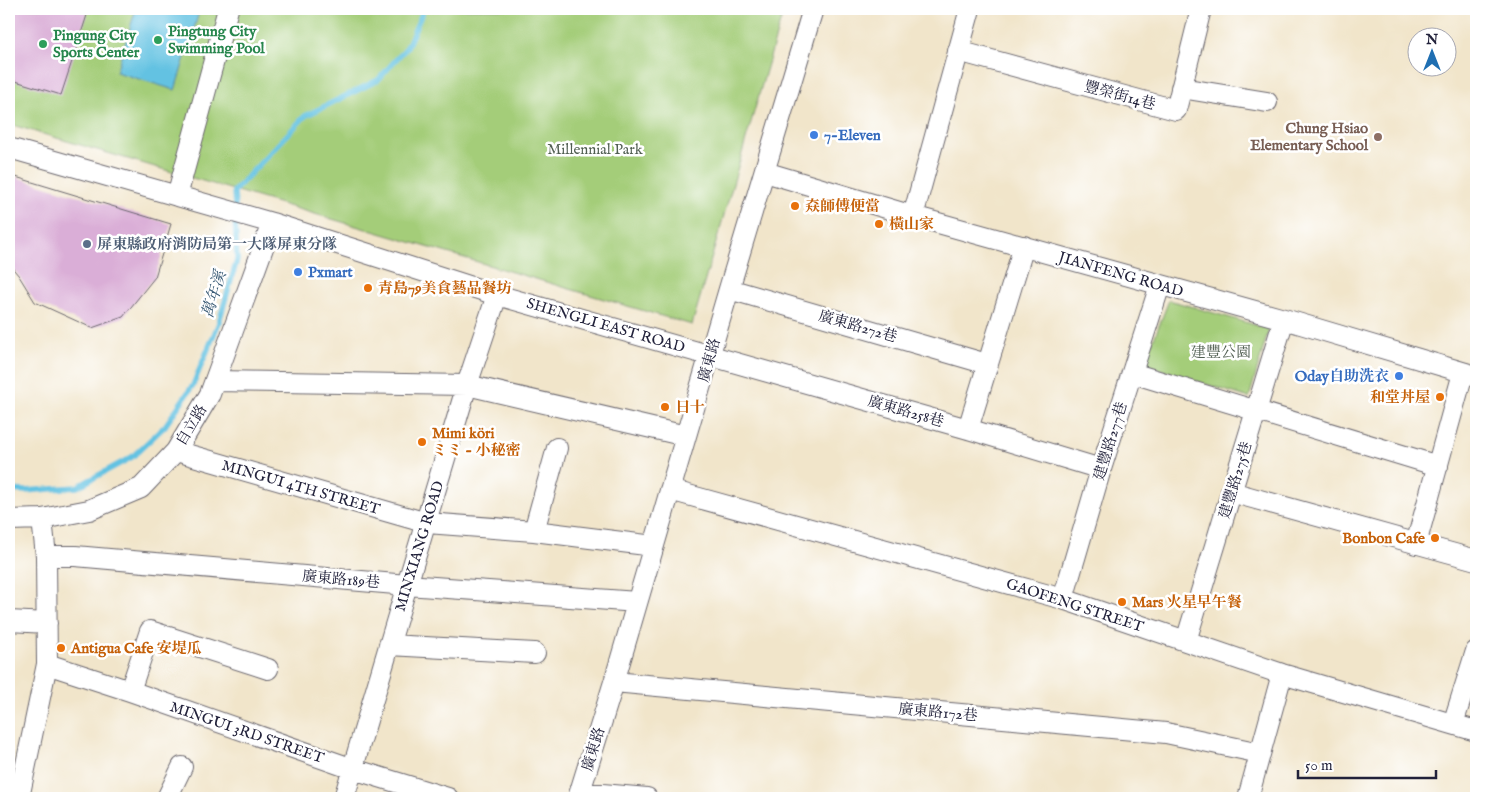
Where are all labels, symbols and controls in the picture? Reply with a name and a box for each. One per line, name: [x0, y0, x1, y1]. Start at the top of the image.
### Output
place label: Pingtung City Swimming Pool: [168, 22, 265, 58]
place label: Pingung City Sports Center: [53, 26, 140, 62]
north arrow: [1408, 28, 1458, 78]
text: N: [1425, 31, 1438, 49]
marker: Pingtung City Swimming Pool: [152, 34, 164, 46]
marker: Pingung City Sports Center: [37, 38, 49, 50]
street label: 豐榮街14巷: [1082, 77, 1158, 114]
place label: Chung Hsiao Elementary School: [1250, 119, 1369, 155]
place label: 7-Eleven: [824, 126, 881, 145]
marker: 7-Eleven: [808, 129, 820, 141]
marker: Chung Hsiao Elementary School: [1372, 131, 1384, 143]
park label: Millennial Park: [547, 140, 644, 159]
place label: 𡘙師傅便當: [805, 197, 880, 216]
marker: 𡘙師傅便當: [789, 200, 801, 212]
place label: 橫山家: [889, 215, 934, 234]
marker: 橫山家: [873, 218, 885, 230]
place label: 屏東縣政府消防局第一大隊屏東分隊: [97, 235, 337, 254]
marker: 屏東縣政府消防局第一大隊屏東分隊: [81, 238, 93, 250]
street label: JIANFENG ROAD: [1054, 247, 1185, 301]
place label: Pxmart: [308, 263, 354, 282]
marker: Pxmart: [292, 266, 304, 278]
water label: 萬年溪: [198, 267, 232, 320]
place label: 青島79美食藝品餐坊: [378, 279, 512, 298]
marker: 青島79美食藝品餐坊: [362, 282, 374, 294]
street label: SHENGLI EAST ROAD: [524, 294, 687, 357]
street label: 廣東路272巷: [816, 306, 899, 347]
street label: 廣東路: [694, 336, 725, 384]
park label: 建豐公園: [1191, 343, 1251, 362]
place label: Oday自助洗衣: [1295, 367, 1389, 386]
marker: Oday自助洗衣: [1393, 370, 1405, 382]
place label: 和堂丼屋: [1370, 388, 1430, 407]
marker: 和堂丼屋: [1434, 391, 1446, 403]
street label: 廣東路258巷: [866, 392, 946, 431]
place label: 日十: [675, 398, 705, 417]
street label: 建豐路277巷: [1090, 400, 1131, 483]
street label: 自立路: [172, 401, 211, 449]
marker: 日十: [659, 401, 671, 413]
place label: Mimi köri ミミ - 小秘密: [432, 424, 521, 460]
marker: Mimi köri ミミ - 小秘密: [416, 436, 428, 448]
street label: 建豐路275巷: [1215, 439, 1256, 521]
street label: MINGUI 4TH STREET: [220, 456, 382, 519]
street label: MINXIANG ROAD: [391, 479, 448, 614]
place label: Bonbon Cafe: [1342, 529, 1425, 548]
marker: Bonbon Cafe: [1429, 532, 1441, 544]
street label: 廣東路189巷: [301, 567, 381, 592]
street label: GAOFENG STREET: [1004, 574, 1146, 637]
place label: Mars 火星早午餐: [1132, 593, 1242, 612]
marker: Mars 火星早午餐: [1116, 596, 1128, 608]
place label: Antigua Cafe 安堤瓜: [70, 639, 202, 658]
marker: Antigua Cafe 安堤瓜: [55, 642, 67, 654]
street label: MINGUI 3RD STREET: [167, 697, 326, 768]
street label: 廣東路172巷: [897, 700, 978, 725]
street label: 廣東路: [578, 725, 609, 773]
scale bar: [1298, 747, 1435, 779]
text: 50 m: [1305, 756, 1333, 775]

